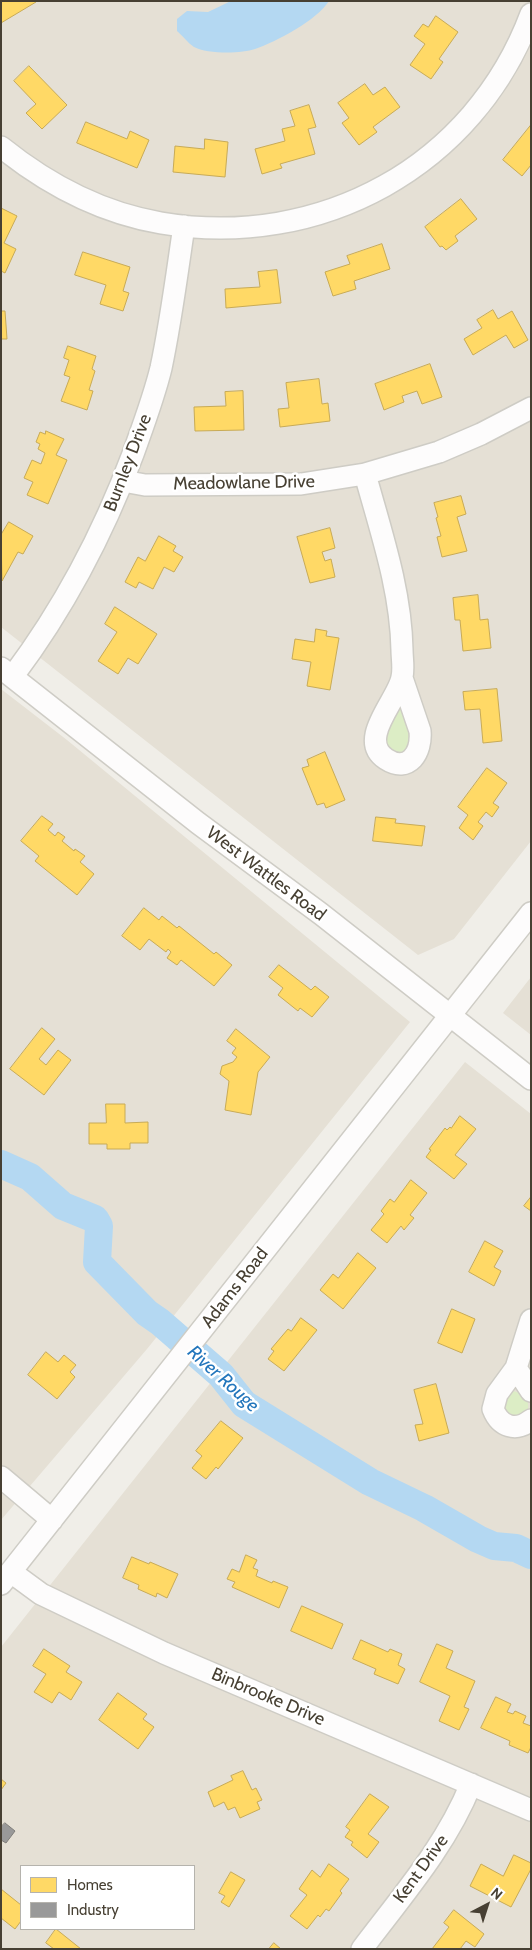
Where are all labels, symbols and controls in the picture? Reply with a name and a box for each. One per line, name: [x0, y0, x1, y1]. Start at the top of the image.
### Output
street label: Burnley Drive: [100, 411, 156, 515]
street label: Meadowlane Drive: [173, 471, 315, 495]
street label: West Wattles Road: [202, 822, 330, 926]
street label: Adams Road: [197, 1244, 273, 1332]
water label: River Rouge: [183, 1341, 263, 1417]
street label: Binbrooke Drive: [208, 1663, 328, 1731]
street label: Kent Drive: [389, 1831, 453, 1907]
legend: [20, 1865, 195, 1930]
text: Homes: [67, 1876, 113, 1894]
north arrow: [462, 1880, 512, 1930]
text: N: [487, 1883, 506, 1904]
text: Industry: [67, 1901, 119, 1919]

